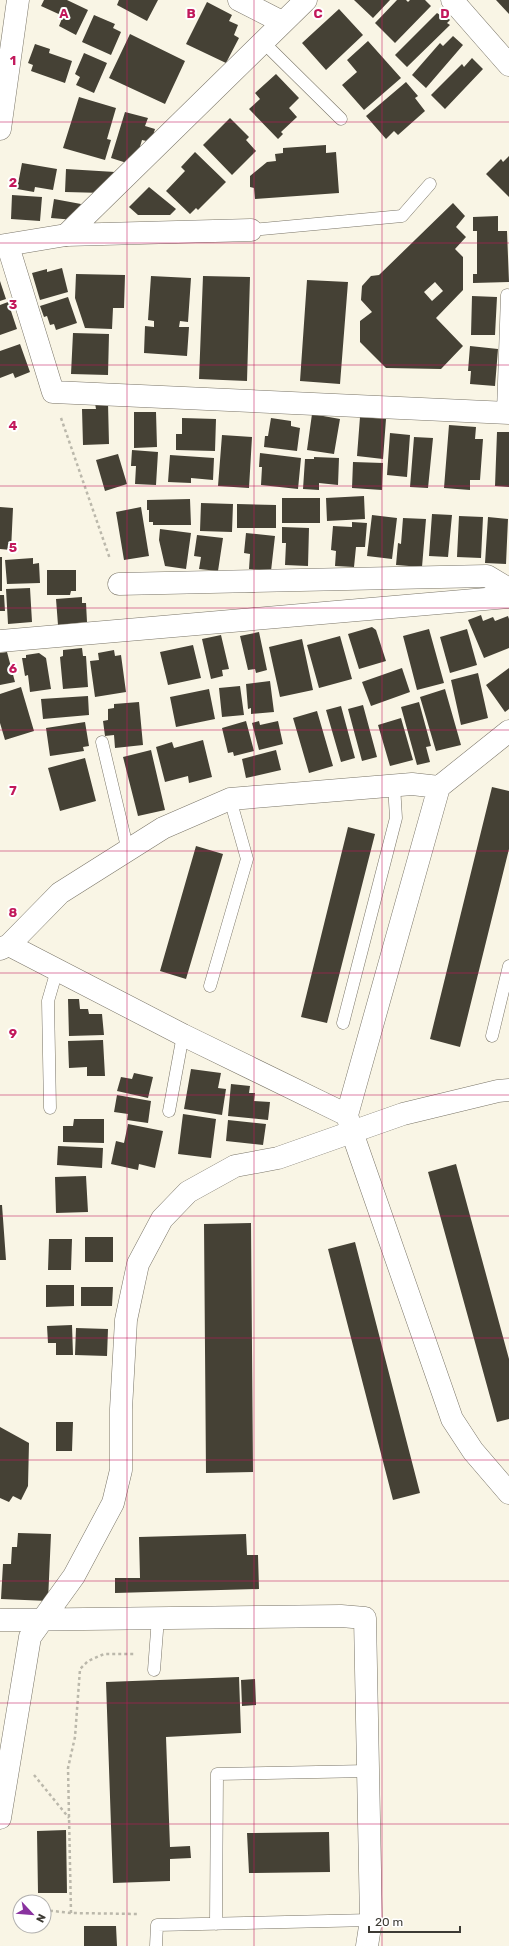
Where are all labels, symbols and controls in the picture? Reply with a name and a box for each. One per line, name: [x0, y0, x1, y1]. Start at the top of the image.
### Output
text: A: [59, 6, 69, 21]
text: B: [186, 6, 196, 21]
text: C: [313, 6, 323, 21]
text: D: [440, 6, 450, 21]
text: 1: [10, 53, 16, 68]
text: 2: [9, 175, 17, 190]
text: 3: [9, 297, 18, 312]
text: 4: [9, 418, 18, 433]
text: 5: [9, 540, 17, 555]
text: 6: [9, 661, 18, 676]
text: 7: [9, 783, 17, 798]
text: 8: [9, 905, 18, 920]
text: 9: [9, 1026, 17, 1041]
north arrow: [12, 1894, 52, 1934]
scale bar: [369, 1908, 460, 1934]
text: N: [33, 1912, 48, 1925]
text: 20 m: [375, 1915, 403, 1929]

